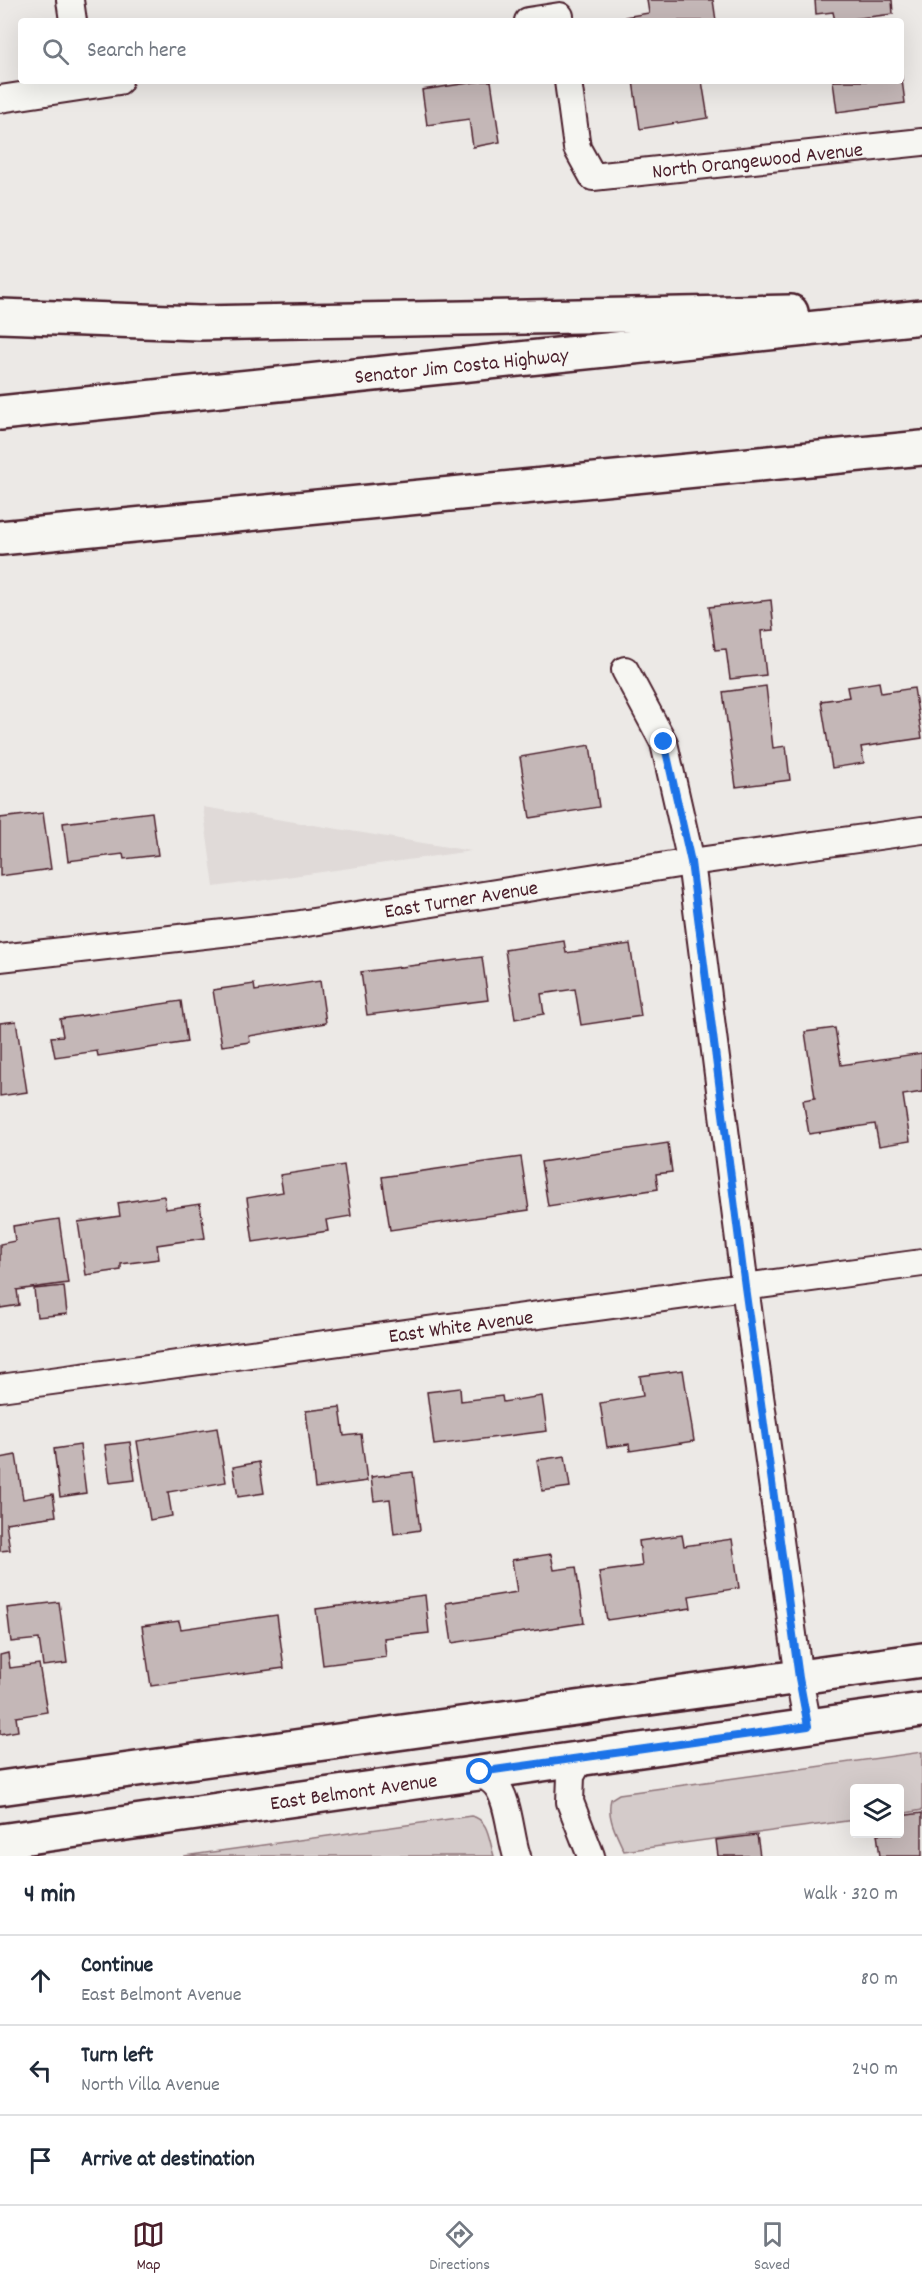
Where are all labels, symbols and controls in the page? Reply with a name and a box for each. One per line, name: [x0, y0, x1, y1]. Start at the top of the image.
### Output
search box: [18, 18, 904, 84]
icon: search: [39, 35, 72, 68]
text: Search here: [87, 36, 186, 67]
street label: North Orangewood Avenue: [651, 136, 865, 189]
street label: Senator Jim Costa Highway: [353, 342, 571, 394]
route end: [650, 728, 676, 754]
street label: East Turner Avenue: [383, 874, 540, 928]
street label: East White Avenue: [387, 1304, 535, 1353]
route start: [466, 1758, 492, 1784]
street label: East Belmont Avenue: [268, 1767, 439, 1820]
map controls: [850, 1784, 904, 1838]
button: layers: [850, 1784, 904, 1838]
text: 4 min: [24, 1877, 75, 1914]
text: Walk · 320 m: [804, 1881, 898, 1909]
text: Continue: [81, 1951, 153, 1982]
icon: ahead: [24, 1964, 57, 1997]
text: 80 m: [861, 1966, 898, 1994]
text: East Belmont Avenue: [81, 1982, 241, 2010]
text: Turn left: [81, 2041, 153, 2072]
icon: left: [24, 2054, 57, 2087]
text: 240 m: [852, 2056, 898, 2084]
text: North Villa Avenue: [81, 2072, 220, 2100]
icon: arrive: [24, 2144, 57, 2177]
text: Arrive at destination: [81, 2145, 255, 2176]
tab: Map: [132, 2218, 165, 2277]
tab: Directions: [429, 2218, 490, 2277]
tab: Saved: [754, 2218, 790, 2277]

